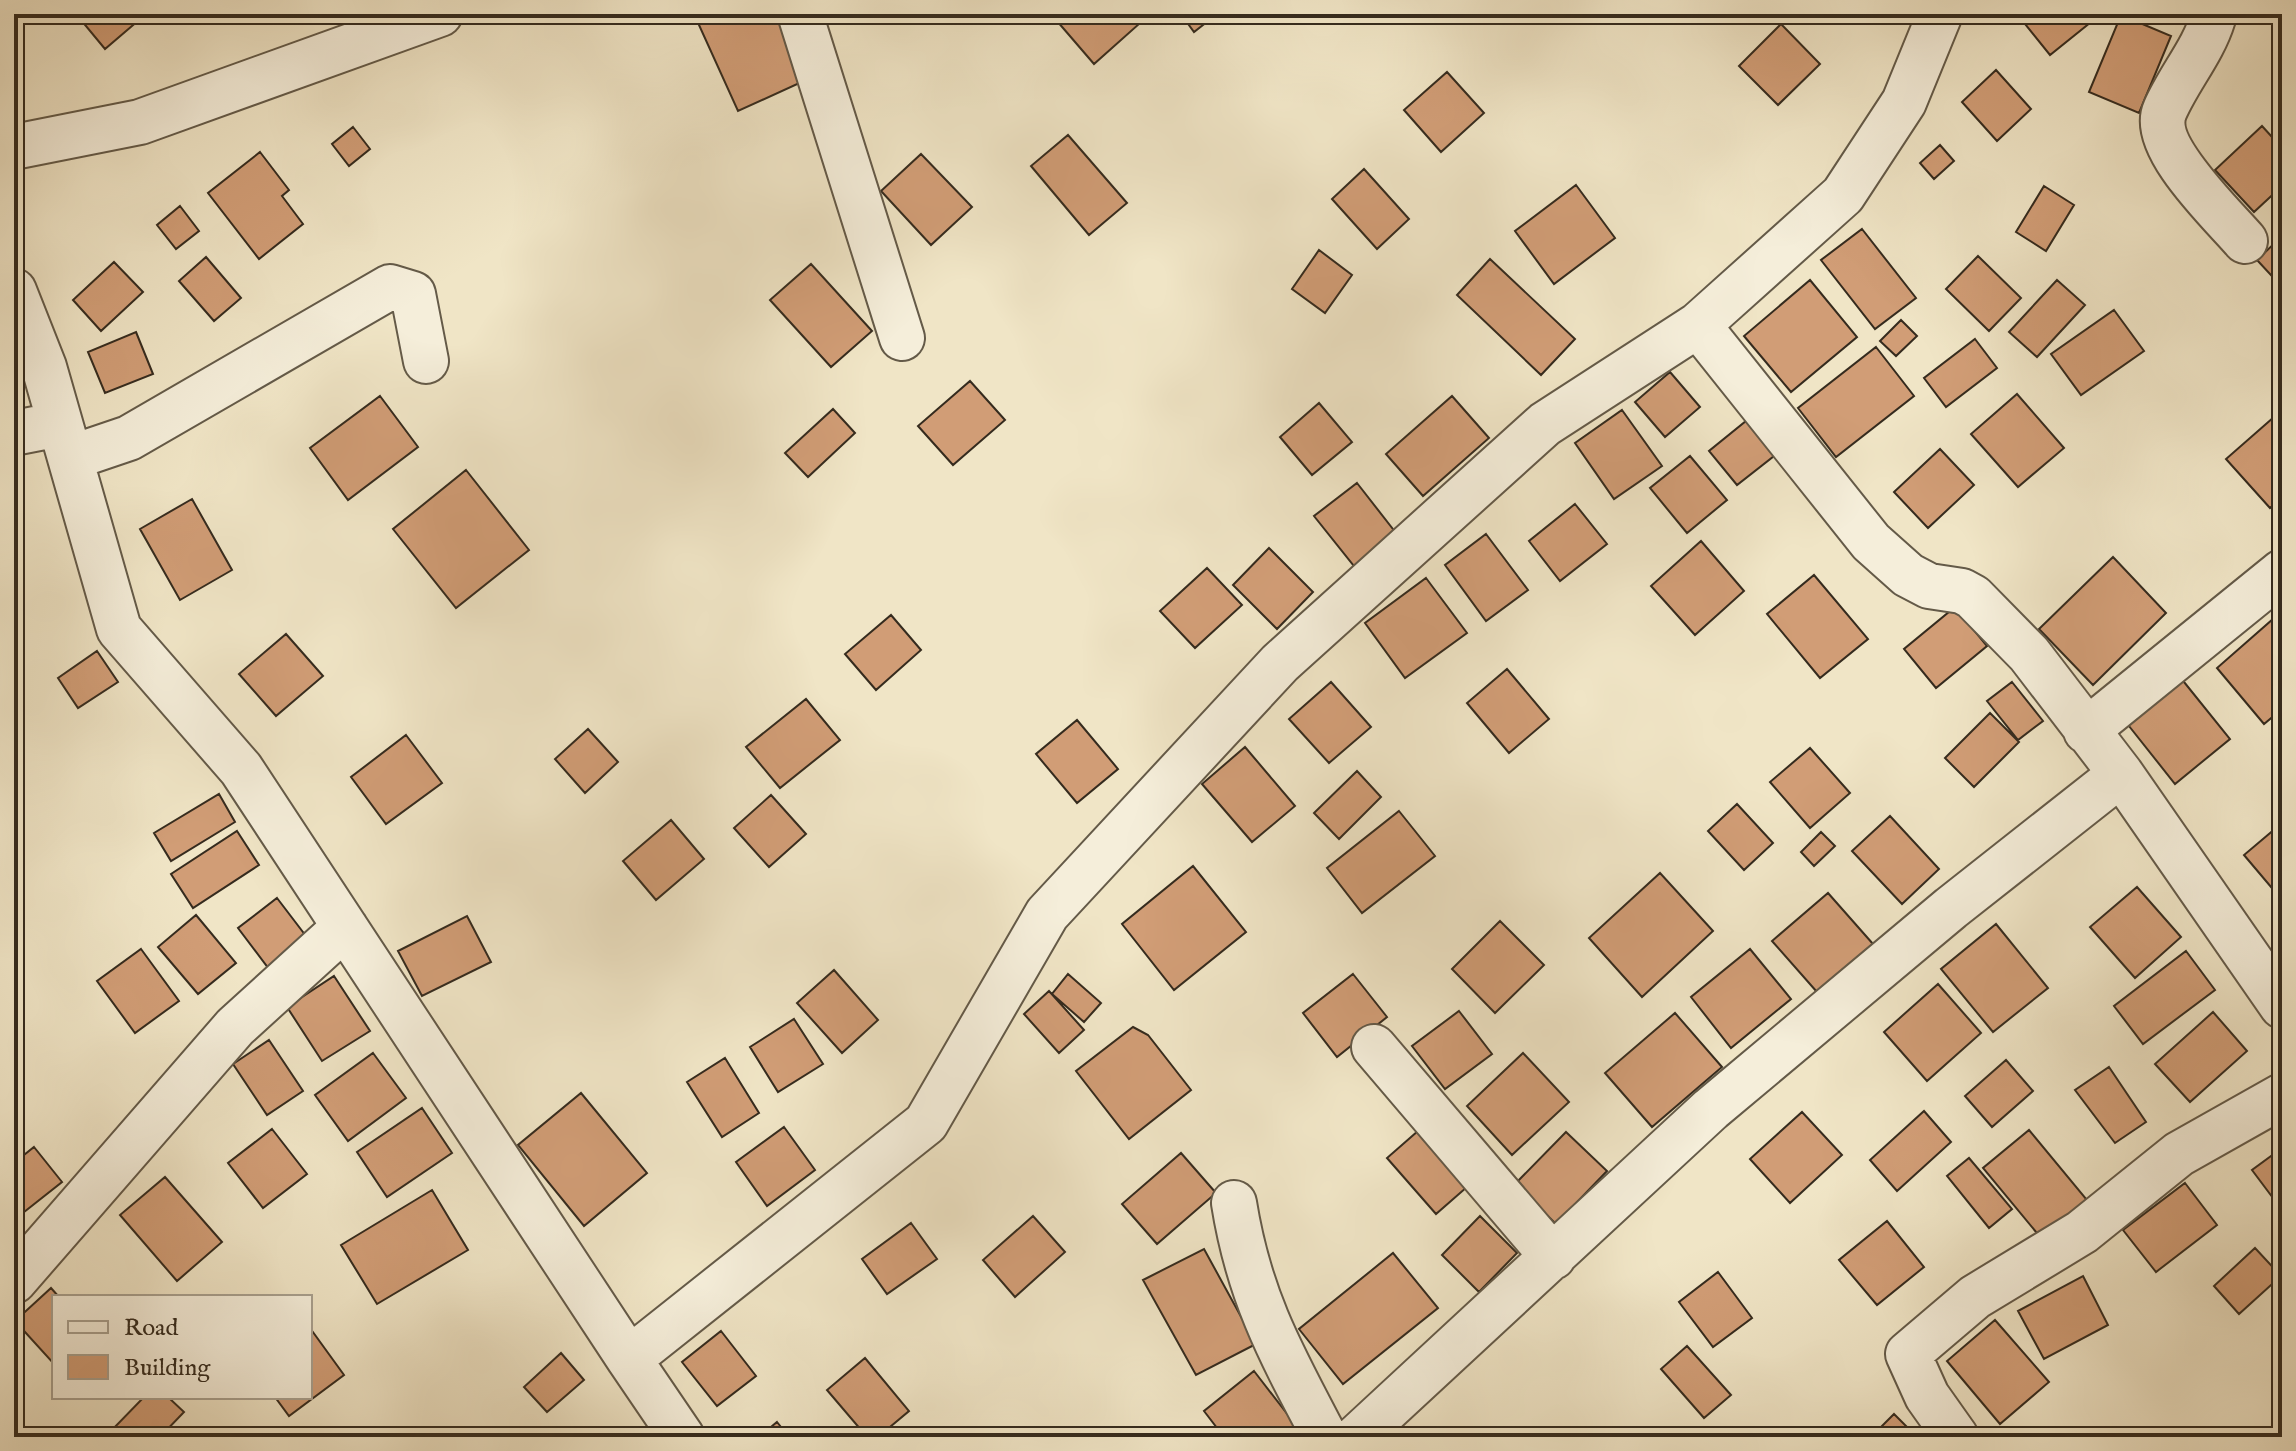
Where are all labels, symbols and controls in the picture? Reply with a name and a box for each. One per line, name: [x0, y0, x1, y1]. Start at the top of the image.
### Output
legend: [52, 1295, 312, 1399]
text: Road: [124, 1313, 178, 1344]
text: Building: [124, 1353, 211, 1384]

